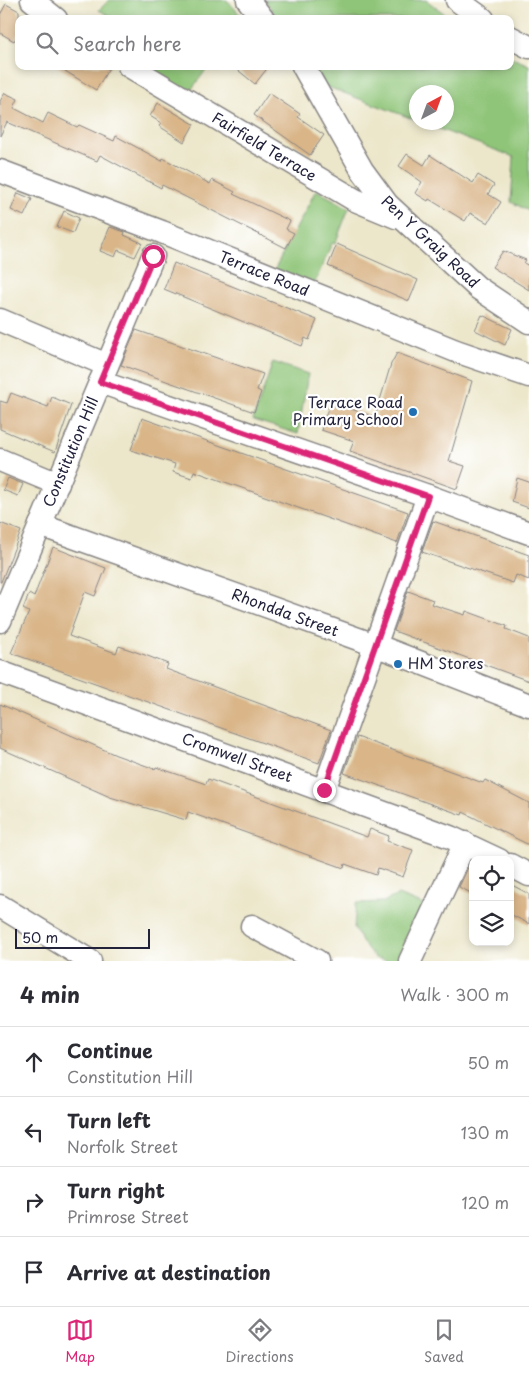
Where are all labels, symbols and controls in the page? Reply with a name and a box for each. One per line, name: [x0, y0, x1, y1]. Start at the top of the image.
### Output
search box: [15, 15, 514, 70]
icon: search: [33, 29, 61, 57]
text: Search here: [73, 29, 182, 57]
north arrow: [409, 85, 454, 130]
street label: Fairfield Terrace: [208, 105, 321, 186]
street label: Pen Y Graig Road: [377, 189, 485, 293]
street label: Terrace Road: [216, 244, 313, 301]
route start: [142, 245, 165, 268]
place label: Terrace Road Primary School: [293, 390, 403, 430]
street label: Constitution Hill: [36, 393, 103, 510]
marker: Terrace Road Primary School: [407, 406, 419, 418]
street label: Rhondda Street: [229, 582, 342, 642]
place label: HM Stores: [408, 651, 483, 674]
marker: HM Stores: [392, 658, 404, 670]
street label: Cromwell Street: [179, 726, 296, 787]
route end: [313, 779, 336, 802]
map controls: [469, 856, 514, 946]
button: locate: [469, 856, 514, 901]
button: layers: [469, 901, 514, 946]
scale bar: [15, 926, 150, 949]
text: 50 m: [22, 927, 58, 948]
text: 4 min: [20, 978, 80, 1010]
text: Walk · 300 m: [400, 982, 509, 1006]
text: Continue: [67, 1036, 153, 1064]
icon: ahead: [20, 1048, 48, 1076]
text: 50 m: [468, 1050, 509, 1074]
text: Constitution Hill: [67, 1064, 193, 1088]
text: Turn left: [67, 1106, 151, 1134]
icon: left: [20, 1118, 48, 1146]
text: 130 m: [461, 1120, 509, 1144]
text: Norfolk Street: [67, 1134, 178, 1158]
text: Turn right: [67, 1176, 165, 1204]
icon: right: [20, 1188, 48, 1216]
text: 120 m: [462, 1190, 509, 1214]
text: Primrose Street: [67, 1204, 189, 1228]
icon: arrive: [20, 1258, 48, 1286]
text: Arrive at destination: [67, 1258, 271, 1286]
tab: Map: [65, 1316, 95, 1367]
tab: Directions: [226, 1316, 294, 1367]
tab: Saved: [424, 1316, 464, 1367]

